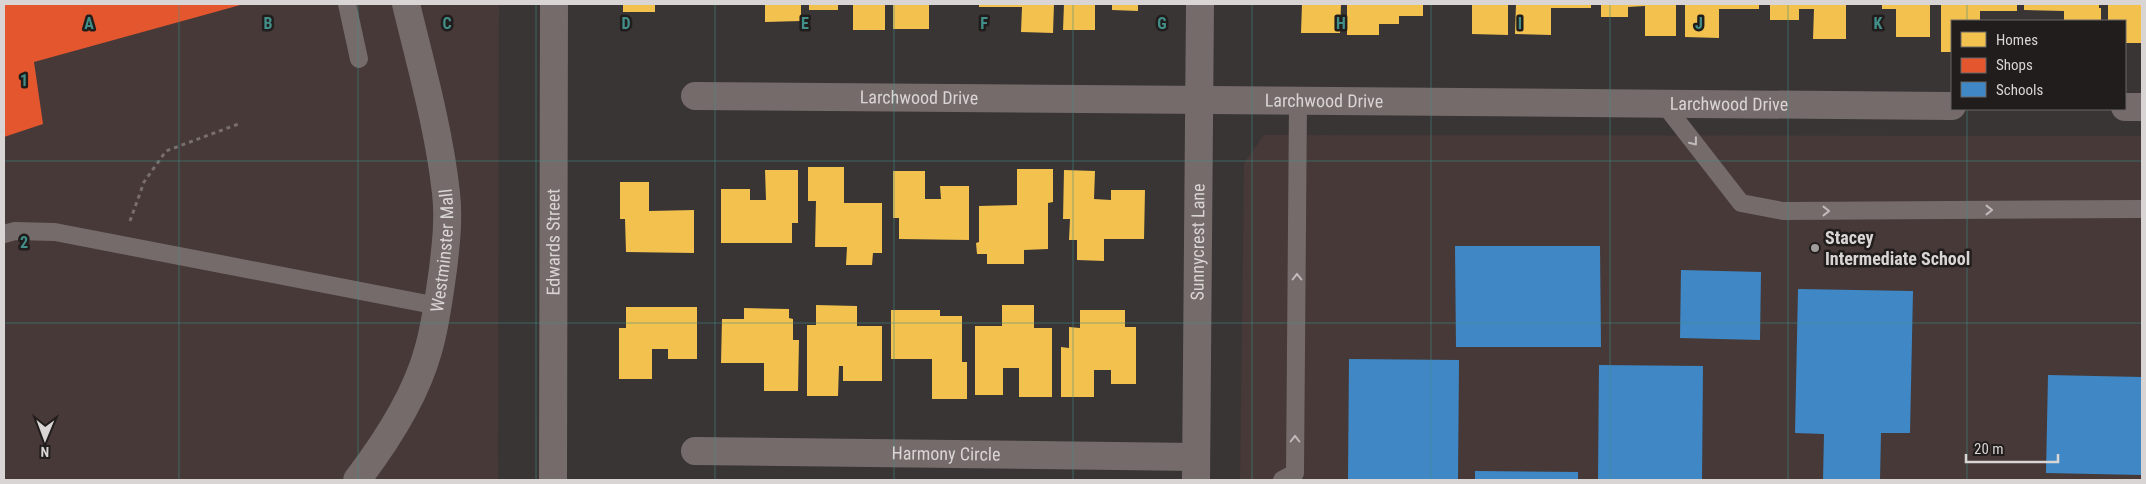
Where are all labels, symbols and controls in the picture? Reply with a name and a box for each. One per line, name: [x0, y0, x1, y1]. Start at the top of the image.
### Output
text: A: [84, 14, 94, 33]
text: B: [264, 14, 273, 33]
text: C: [442, 14, 452, 33]
text: D: [621, 14, 631, 33]
text: E: [801, 14, 809, 33]
text: F: [980, 14, 988, 33]
text: G: [1157, 14, 1167, 33]
text: H: [1336, 14, 1346, 33]
text: I: [1518, 14, 1522, 33]
text: J: [1695, 14, 1703, 33]
text: K: [1874, 14, 1883, 33]
legend: [1951, 20, 2126, 110]
text: Homes: [1996, 31, 2038, 49]
text: Shops: [1996, 56, 2033, 74]
text: 1: [20, 71, 28, 90]
text: Schools: [1996, 81, 2043, 99]
street label: Larchwood Drive: [860, 86, 978, 108]
street label: Larchwood Drive: [1265, 90, 1383, 111]
street label: Larchwood Drive: [1670, 93, 1788, 115]
one-way arrow: [1688, 136, 1697, 146]
street label: Sunnycrest Lane: [1187, 183, 1208, 301]
street label: Westminster Mall: [426, 188, 457, 314]
street label: Edwards Street: [542, 189, 564, 295]
one-way arrow: [1985, 205, 1993, 215]
one-way arrow: [1822, 206, 1830, 216]
place label: Stacey Intermediate School: [1825, 227, 1970, 269]
text: 2: [20, 233, 28, 252]
marker: Stacey Intermediate School: [1809, 242, 1821, 254]
one-way arrow: [1292, 273, 1302, 280]
north arrow: [20, 414, 70, 464]
scale bar: [1966, 432, 2058, 464]
one-way arrow: [1290, 435, 1300, 443]
text: 20 m: [1974, 440, 2004, 458]
street label: Harmony Circle: [891, 442, 1001, 465]
text: N: [40, 444, 49, 460]

